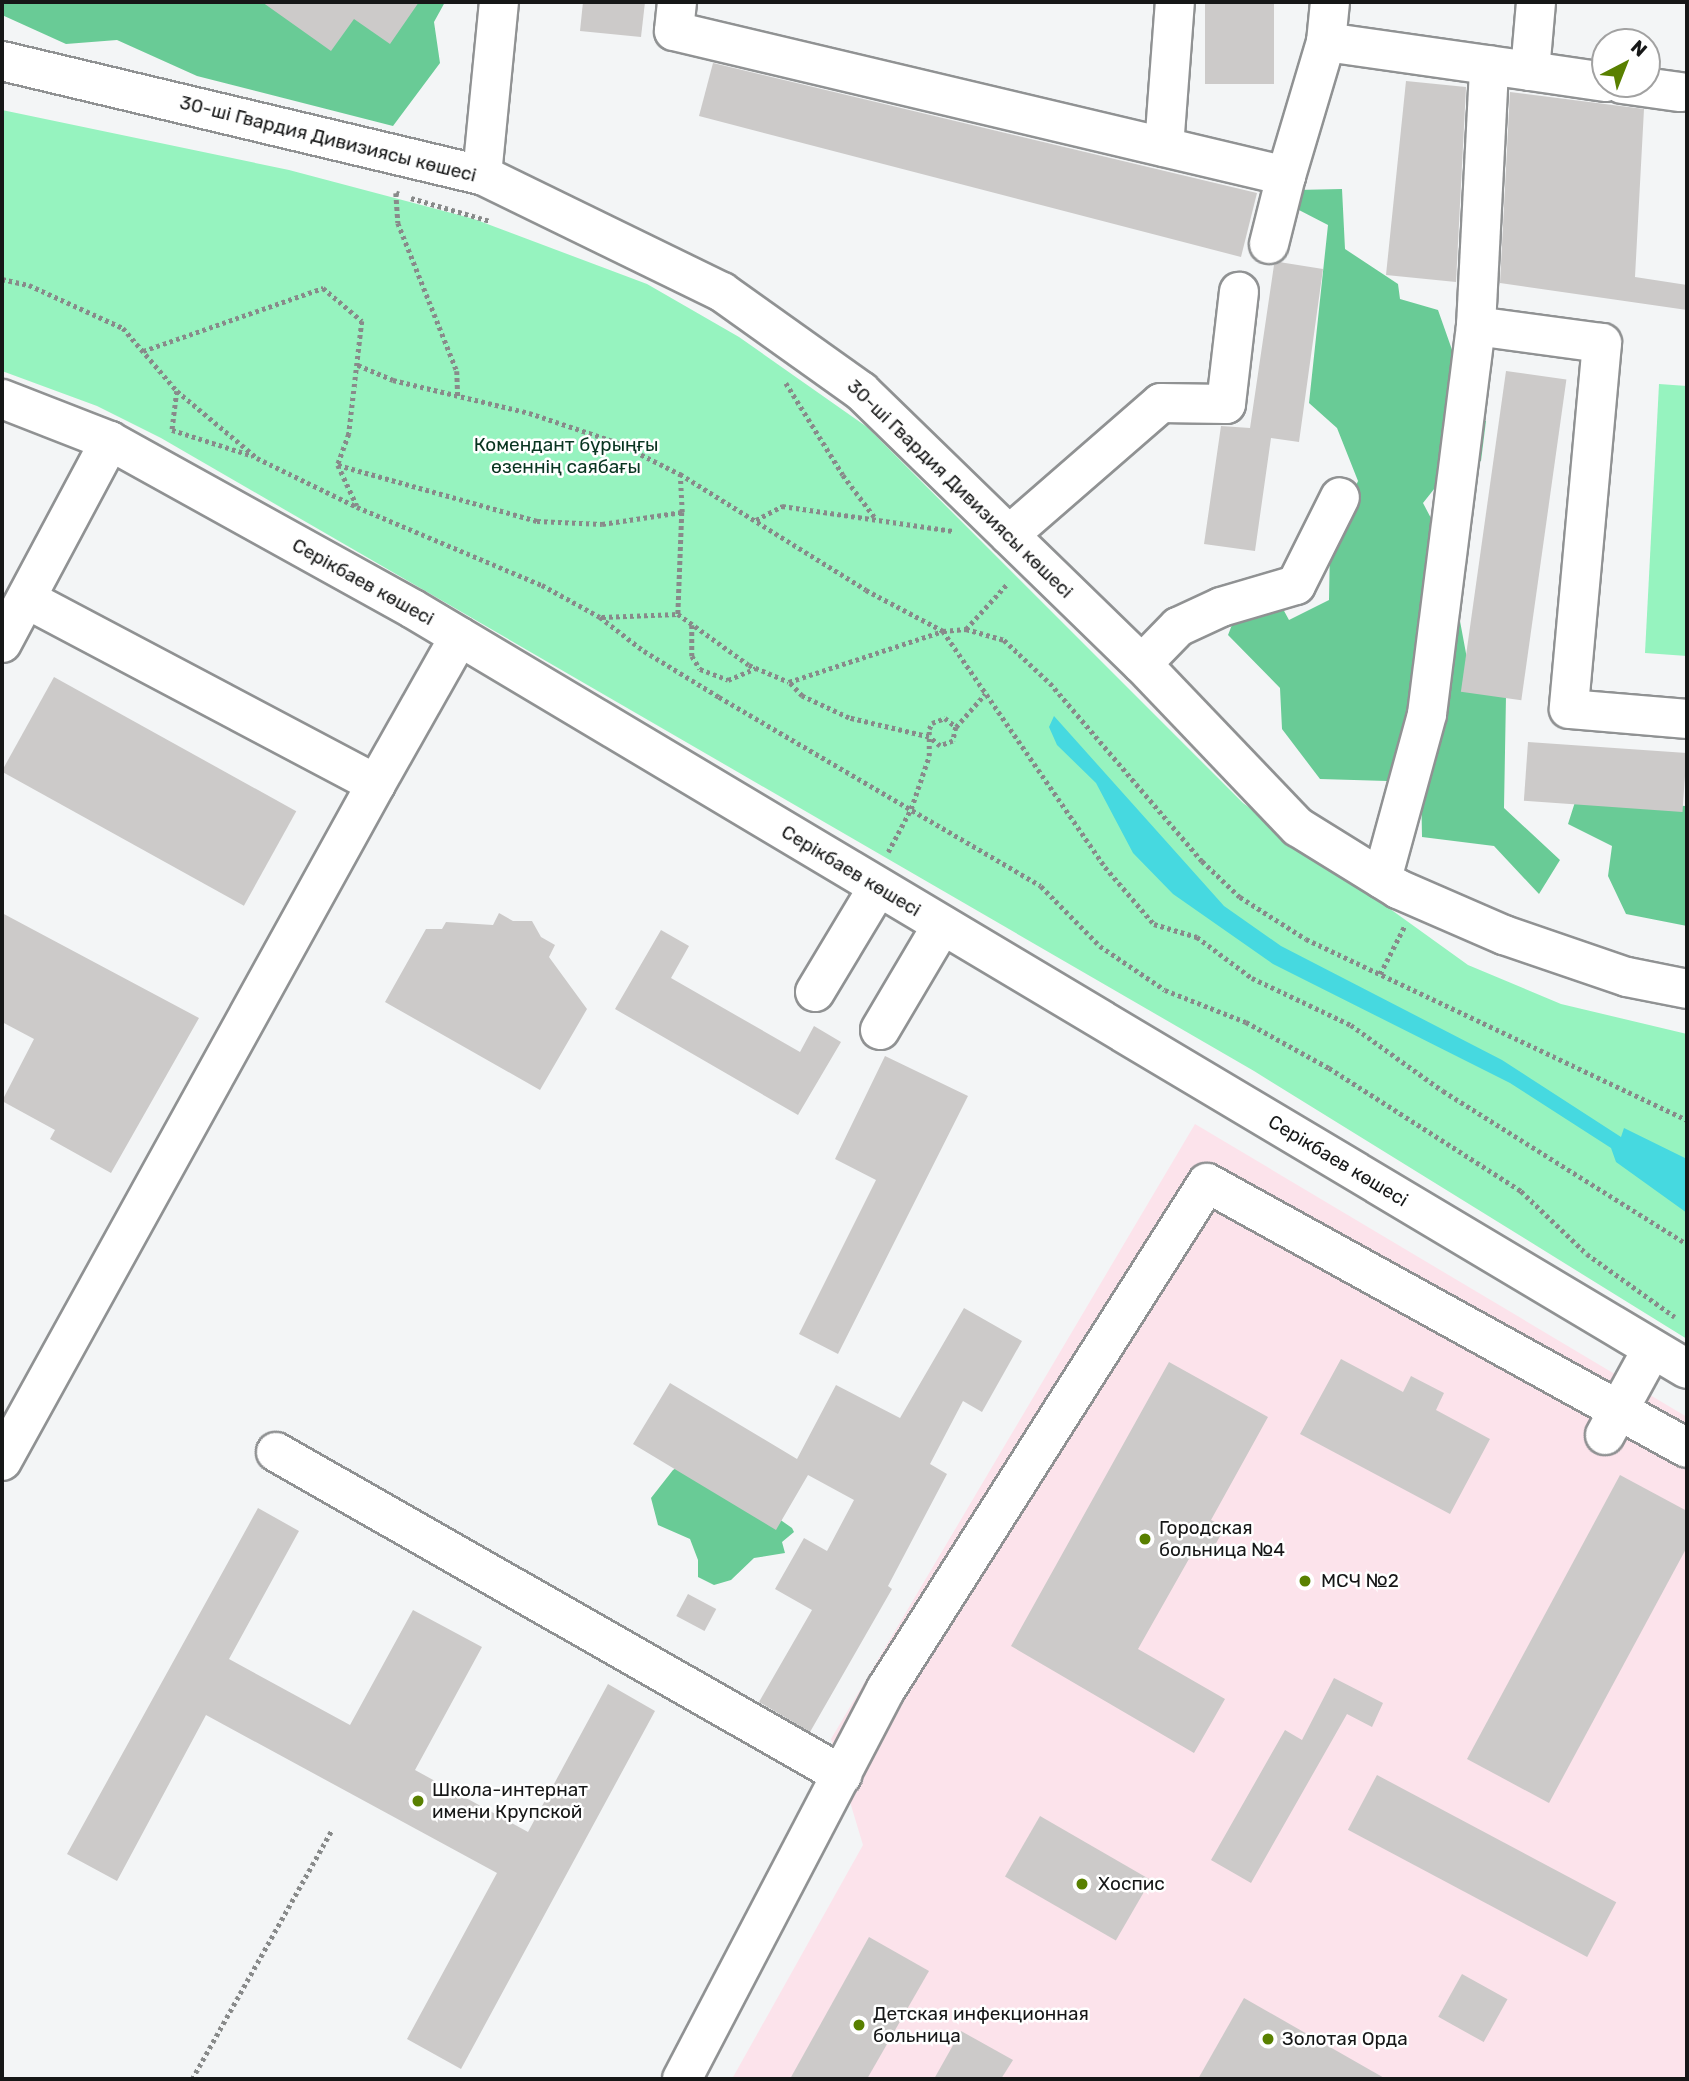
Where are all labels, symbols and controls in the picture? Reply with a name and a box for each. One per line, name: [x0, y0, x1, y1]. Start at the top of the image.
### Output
north arrow: [1591, 28, 1661, 98]
text: N: [1626, 35, 1652, 62]
street label: 30-ші Гвардия Дивизиясы көшесі: [177, 91, 479, 187]
street label: 30-ші Гвардия Дивизиясы көшесі: [842, 375, 1078, 603]
park label: Комендант бұрыңғы өзеннің саябағы: [474, 434, 658, 478]
street label: Серікбаев көшесі: [288, 534, 438, 630]
street label: Серікбаев көшесі: [777, 820, 925, 922]
street label: Серікбаев көшесі: [1264, 1110, 1412, 1212]
place label: Городская больница №4: [1159, 1517, 1285, 1561]
marker: Городская больница №4: [1137, 1531, 1153, 1547]
place label: МСЧ №2: [1321, 1570, 1399, 1592]
marker: МСЧ №2: [1295, 1571, 1315, 1591]
place label: Школа-интернат имени Крупской: [432, 1779, 588, 1823]
marker: Школа-интернат имени Крупской: [410, 1793, 426, 1809]
place label: Хоспис: [1098, 1873, 1165, 1895]
marker: Хоспис: [1072, 1874, 1092, 1894]
place label: Детская инфекционная больница: [873, 2003, 1089, 2047]
marker: Детская инфекционная больница: [851, 2017, 867, 2033]
place label: Золотая Орда: [1282, 2028, 1408, 2050]
marker: Золотая Орда: [1260, 2031, 1276, 2047]

